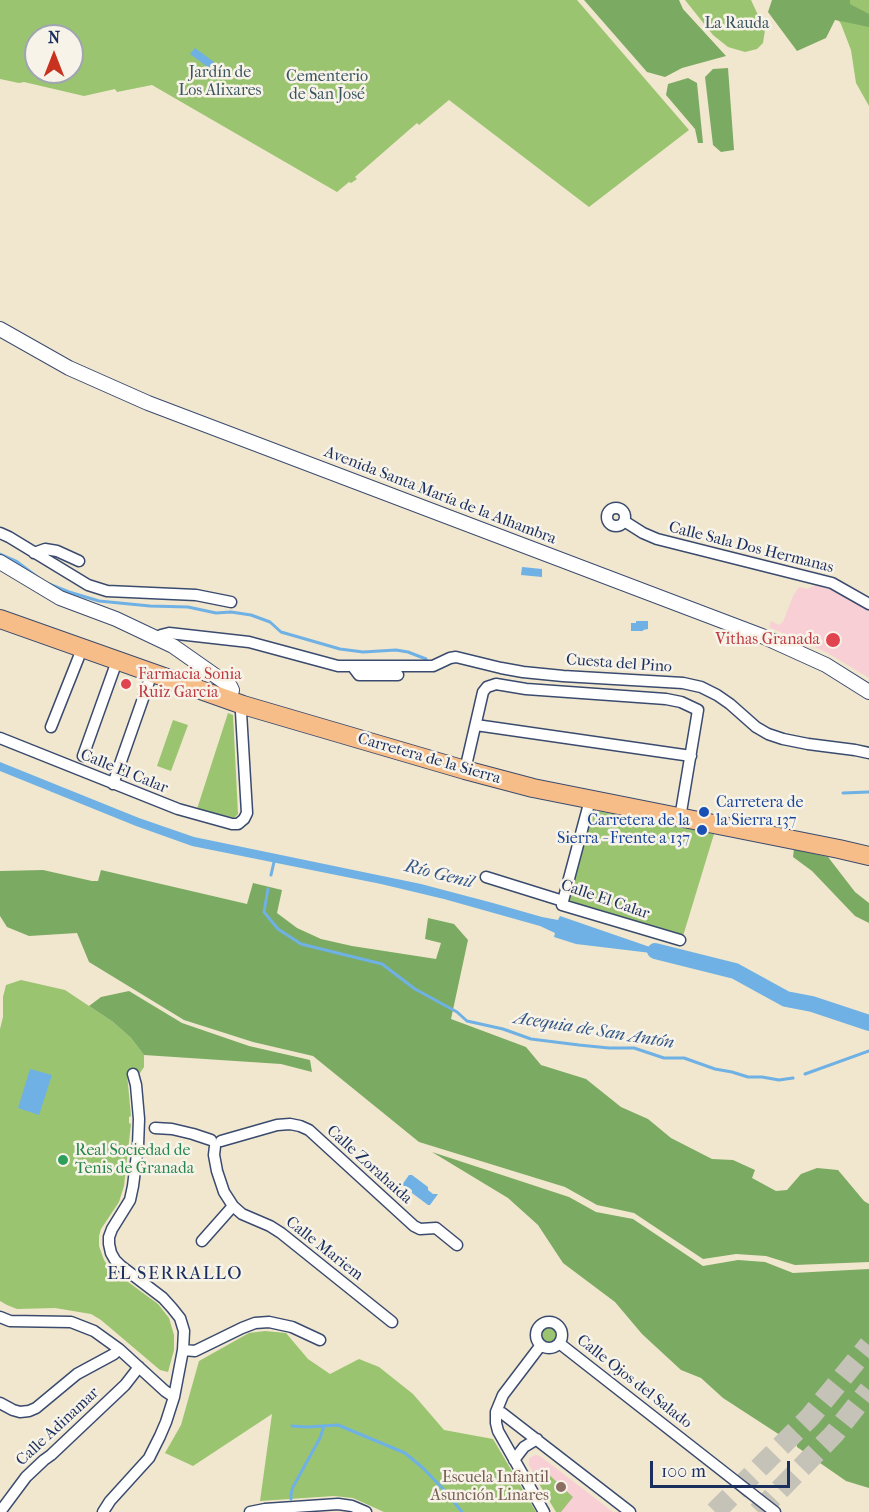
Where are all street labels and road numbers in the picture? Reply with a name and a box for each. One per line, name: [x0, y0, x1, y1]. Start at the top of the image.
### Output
street label: Avenida Santa María de la Alhambra: [321, 443, 559, 549]
street label: Calle Sala Dos Hermanas: [667, 518, 835, 578]
street label: Cuesta del Pino: [565, 651, 673, 677]
street label: Carretera de la Sierra: [355, 729, 503, 789]
street label: Calle El Calar: [77, 746, 171, 798]
street label: Calle El Calar: [558, 876, 652, 924]
street label: Calle Zorahaida: [322, 1122, 416, 1208]
street label: Calle Mariem: [281, 1213, 367, 1285]
street label: Calle Ojos del Salado: [572, 1331, 696, 1433]
street label: Calle Adinamar: [13, 1384, 103, 1470]

